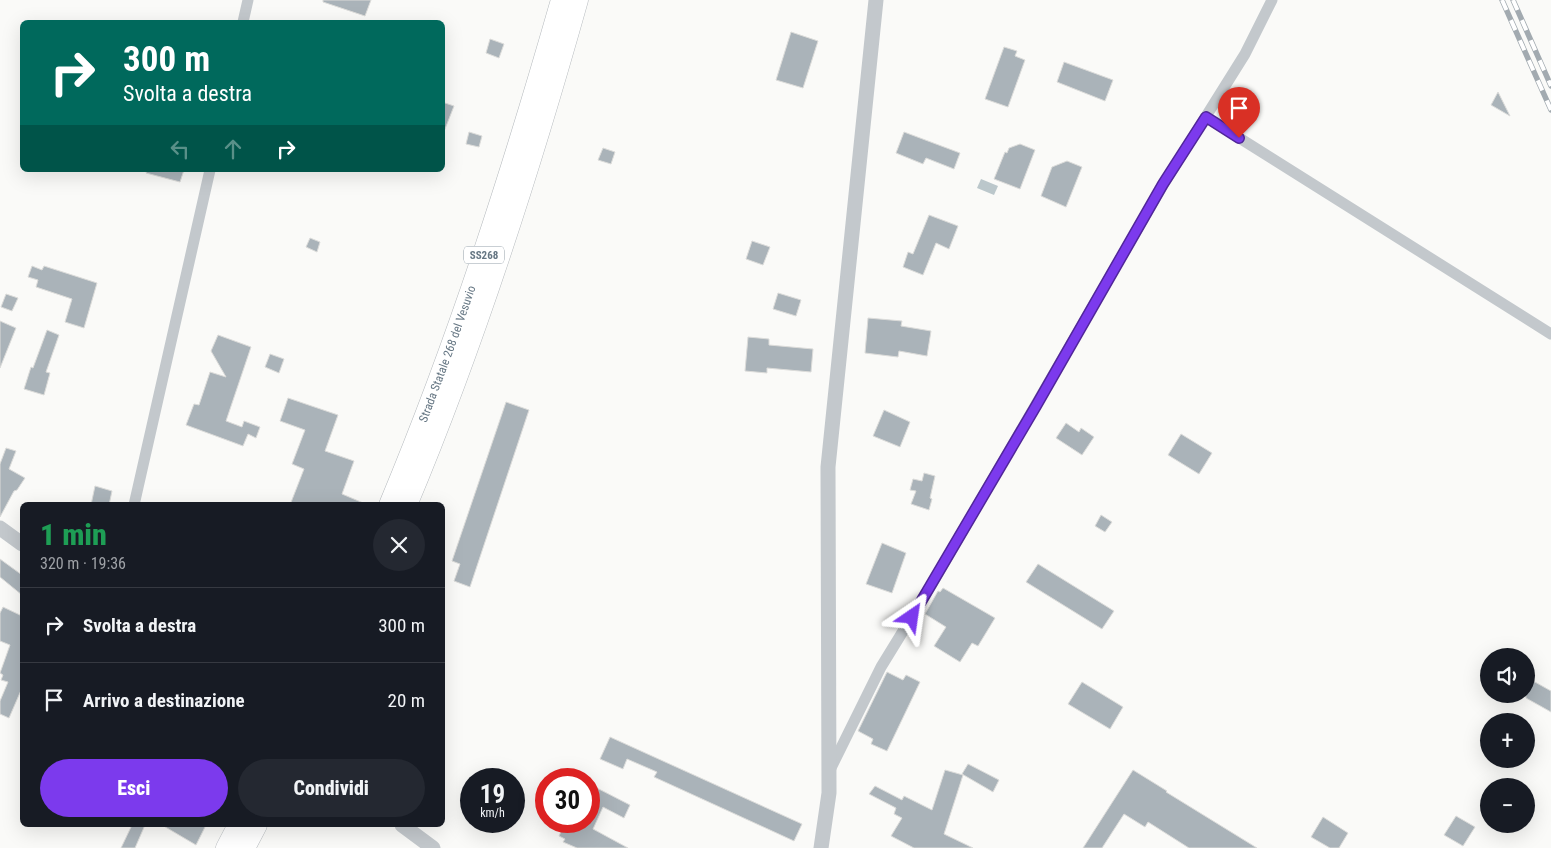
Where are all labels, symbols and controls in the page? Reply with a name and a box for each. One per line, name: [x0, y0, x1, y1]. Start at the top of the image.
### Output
text: 300 m: [123, 39, 210, 80]
icon: right: [40, 40, 105, 105]
text: Svolta a destra: [123, 81, 252, 106]
pin: [1218, 87, 1260, 138]
icon: arrive: [1225, 94, 1253, 122]
icon: left: [166, 135, 194, 163]
icon: ahead: [219, 135, 247, 163]
icon: right: [272, 135, 300, 163]
road number: SS268: [464, 246, 504, 264]
street label: Strada Statale 268 del Vesuvio: [416, 284, 479, 424]
text: 1 min: [40, 517, 107, 552]
button: close: [373, 519, 425, 571]
text: 320 m · 19:36: [40, 554, 126, 573]
position arrow: [885, 590, 937, 642]
icon: right: [40, 611, 68, 639]
text: Svolta a destra: [83, 614, 196, 637]
text: 300 m: [378, 614, 425, 637]
map controls: [1480, 648, 1535, 833]
button: sound: [1480, 648, 1535, 703]
icon: arrive: [40, 686, 68, 714]
text: Arrivo a destinazione: [83, 689, 245, 712]
text: 20 m: [388, 689, 425, 712]
button: +: [1480, 713, 1535, 768]
button: Esci: [40, 759, 228, 817]
button: Condividi: [238, 759, 425, 817]
speed limit sign: 30: [535, 768, 600, 833]
button: −: [1480, 778, 1535, 833]
text: 19: [480, 780, 505, 809]
text: km/h: [480, 806, 505, 820]

